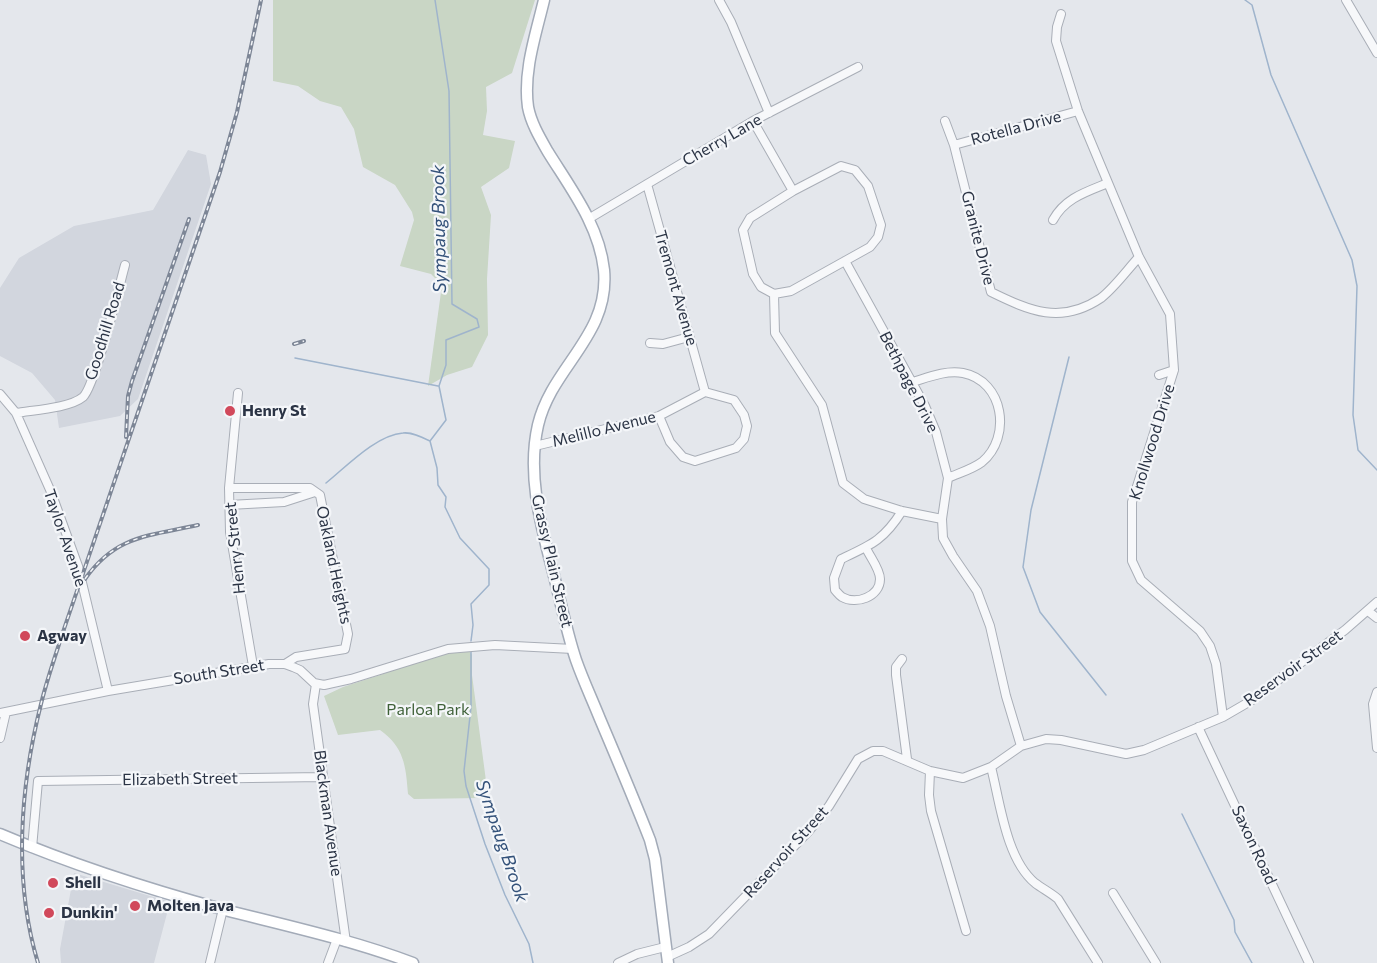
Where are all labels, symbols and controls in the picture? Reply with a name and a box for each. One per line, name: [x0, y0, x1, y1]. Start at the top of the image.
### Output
street label: Rotella Drive: [969, 107, 1063, 149]
street label: Cherry Lane: [679, 110, 765, 170]
water label: Sympaug Brook: [427, 165, 451, 293]
street label: Granite Drive: [957, 189, 999, 287]
street label: Tremont Avenue: [650, 228, 702, 348]
street label: Goodhill Road: [81, 279, 129, 383]
street label: Bethpage Drive: [875, 328, 943, 436]
street label: Knollwood Drive: [1125, 382, 1179, 502]
place label: Henry St: [242, 401, 306, 421]
marker: Henry St: [223, 404, 237, 418]
street label: Melillo Avenue: [550, 407, 658, 451]
street label: Taylor Avenue: [39, 487, 91, 589]
street label: Grassy Plain Street: [527, 493, 577, 629]
street label: Henry Street: [221, 501, 249, 595]
street label: Oakland Heights: [312, 504, 356, 626]
place label: Agway: [37, 626, 87, 646]
street label: Reservoir Street: [1240, 626, 1346, 710]
marker: Agway: [18, 629, 32, 643]
street label: South Street: [172, 655, 266, 689]
park label: Parloa Park: [386, 700, 470, 720]
street label: Blackman Avenue: [310, 749, 346, 877]
street label: Elizabeth Street: [122, 768, 238, 790]
water label: Sympaug Brook: [471, 777, 533, 905]
street label: Reservoir Street: [740, 802, 832, 902]
street label: Saxon Road: [1227, 802, 1281, 888]
place label: Shell: [65, 873, 101, 893]
marker: Shell: [46, 876, 60, 890]
place label: Molten Java: [147, 896, 234, 916]
marker: Molten Java: [128, 899, 142, 913]
place label: Dunkin': [61, 903, 118, 923]
marker: Dunkin': [42, 906, 56, 920]

